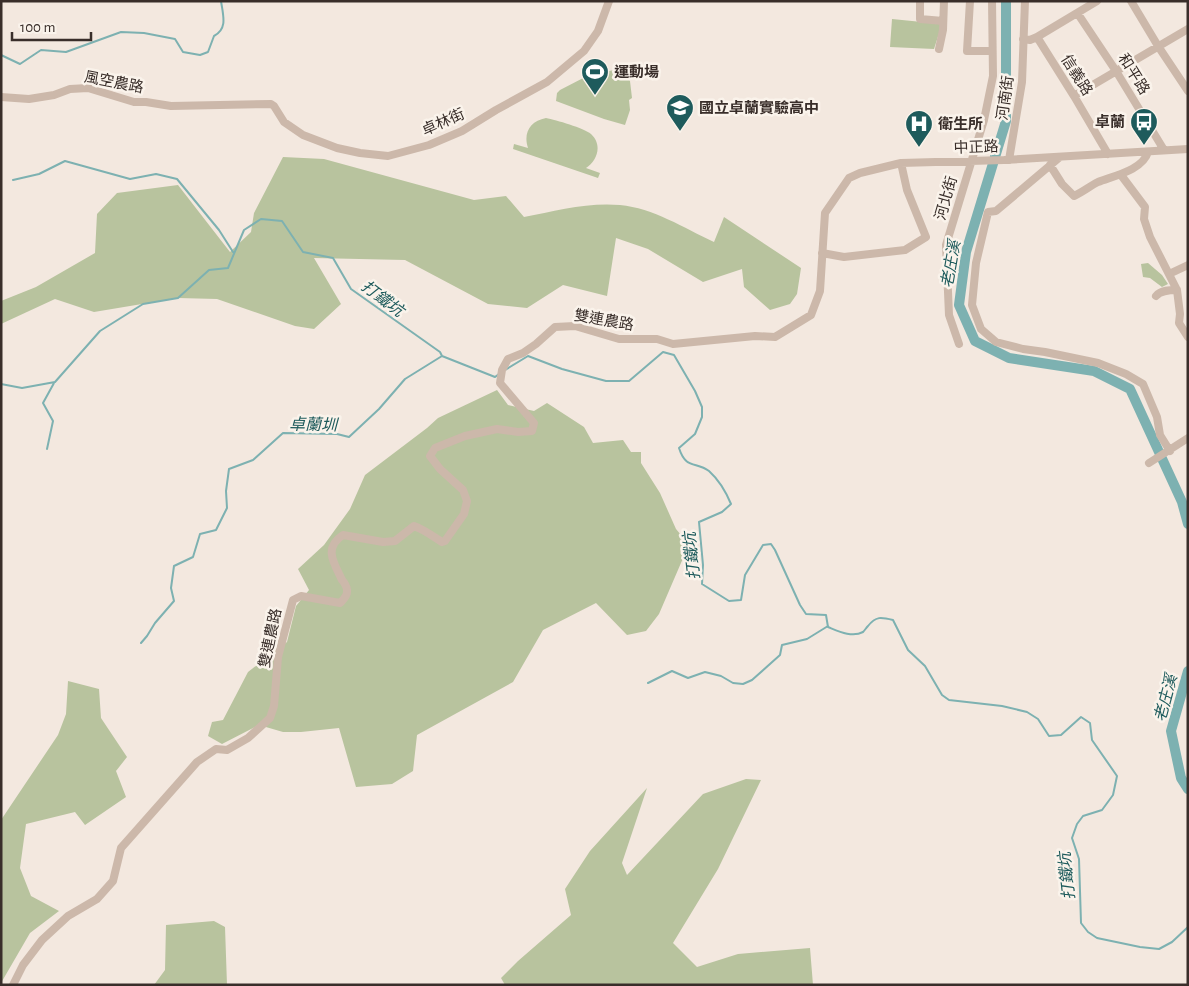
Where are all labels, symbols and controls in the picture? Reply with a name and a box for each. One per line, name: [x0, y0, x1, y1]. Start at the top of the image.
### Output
scale bar: [12, 10, 91, 42]
text: 100 m: [20, 20, 55, 35]
street label: 和平路: [1115, 51, 1153, 97]
street label: 信義路: [1058, 52, 1096, 98]
sports icon: 運動場: [580, 57, 610, 96]
place label: 運動場: [614, 64, 659, 80]
street label: 風空農路: [83, 68, 145, 96]
street label: 河南街: [994, 75, 1016, 121]
school or university icon: 國立卓蘭實驗高中: [665, 93, 695, 132]
place label: 國立卓蘭實驗高中: [699, 100, 819, 116]
street label: 卓林街: [419, 106, 467, 138]
bus stop icon: 卓蘭: [1129, 107, 1159, 146]
hospital icon: 衛生所: [904, 109, 934, 148]
place label: 卓蘭: [1095, 114, 1125, 130]
place label: 衛生所: [938, 116, 983, 132]
street label: 中正路: [953, 138, 999, 156]
street label: 河北街: [931, 174, 960, 222]
water label: 老庄溪: [938, 237, 963, 289]
water label: 打鐵坑: [358, 277, 409, 321]
street label: 雙連農路: [573, 307, 635, 333]
water label: 卓蘭圳: [289, 416, 339, 433]
water label: 打鐵坑: [680, 529, 702, 581]
street label: 雙連農路: [256, 607, 284, 669]
water label: 老庄溪: [1151, 671, 1180, 724]
water label: 打鐵坑: [1055, 849, 1077, 901]

